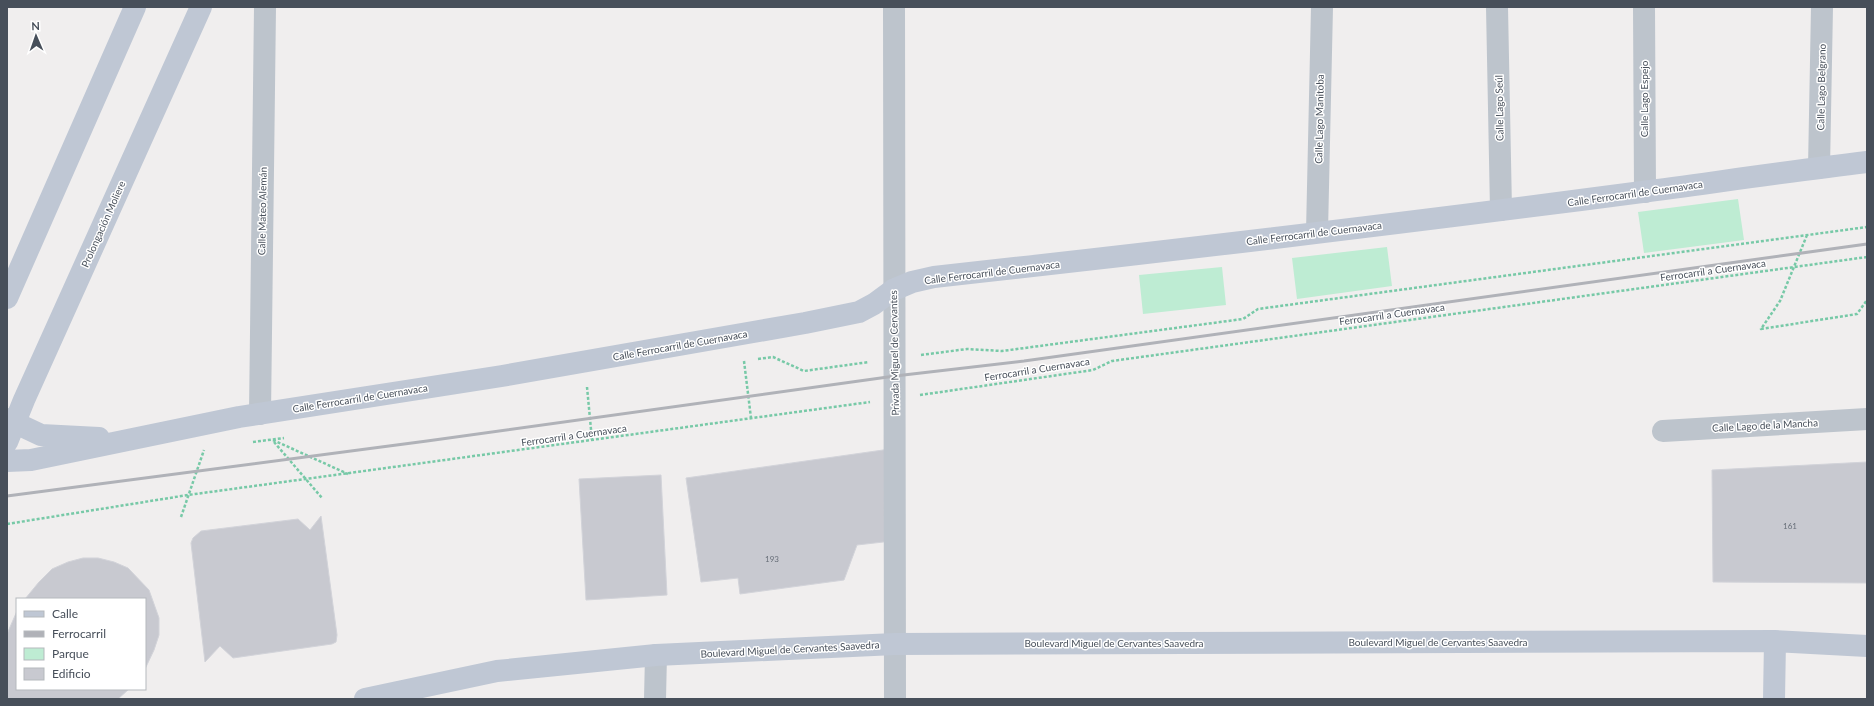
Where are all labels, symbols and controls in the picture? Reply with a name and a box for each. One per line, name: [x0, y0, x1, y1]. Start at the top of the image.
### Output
north arrow: [16, 16, 56, 56]
text: N: [31, 19, 40, 32]
street label: Calle Lago Belgrano: [1814, 43, 1828, 130]
street label: Calle Lago Espejo: [1638, 60, 1650, 137]
street label: Calle Lago Manitoba: [1312, 74, 1326, 164]
street label: Calle Lago Seúl: [1492, 75, 1506, 141]
street label: Calle Mateo Alemán: [255, 167, 269, 255]
street label: Calle Ferrocarril de Cuernavaca: [1567, 178, 1703, 208]
street label: Prolongación Moliere: [79, 179, 127, 269]
street label: Calle Ferrocarril de Cuernavaca: [1245, 219, 1383, 247]
street label: Ferrocarril a Cuernavaca: [1659, 257, 1767, 283]
street label: Calle Ferrocarril de Cuernavaca: [923, 258, 1061, 286]
street label: Privada Miguel de Cervantes: [887, 290, 901, 416]
street label: Ferrocarril a Cuernavaca: [1338, 301, 1446, 327]
street label: Calle Ferrocarril de Cuernavaca: [612, 327, 748, 363]
street label: Ferrocarril a Cuernavaca: [983, 355, 1091, 383]
street label: Calle Ferrocarril de Cuernavaca: [292, 381, 428, 415]
street label: Calle Lago de la Mancha: [1712, 416, 1818, 434]
street label: Ferrocarril a Cuernavaca: [520, 422, 628, 448]
house number: 161: [1783, 521, 1797, 531]
house number: 193: [765, 554, 779, 564]
legend: [16, 598, 146, 690]
text: Calle: [52, 606, 78, 621]
text: Ferrocarril: [52, 626, 106, 641]
street label: Boulevard Miguel de Cervantes Saavedra: [1348, 636, 1528, 648]
street label: Boulevard Miguel de Cervantes Saavedra: [1024, 637, 1204, 649]
street label: Boulevard Miguel de Cervantes Saavedra: [700, 638, 880, 660]
text: Parque: [52, 646, 89, 661]
text: Edificio: [52, 666, 91, 681]

